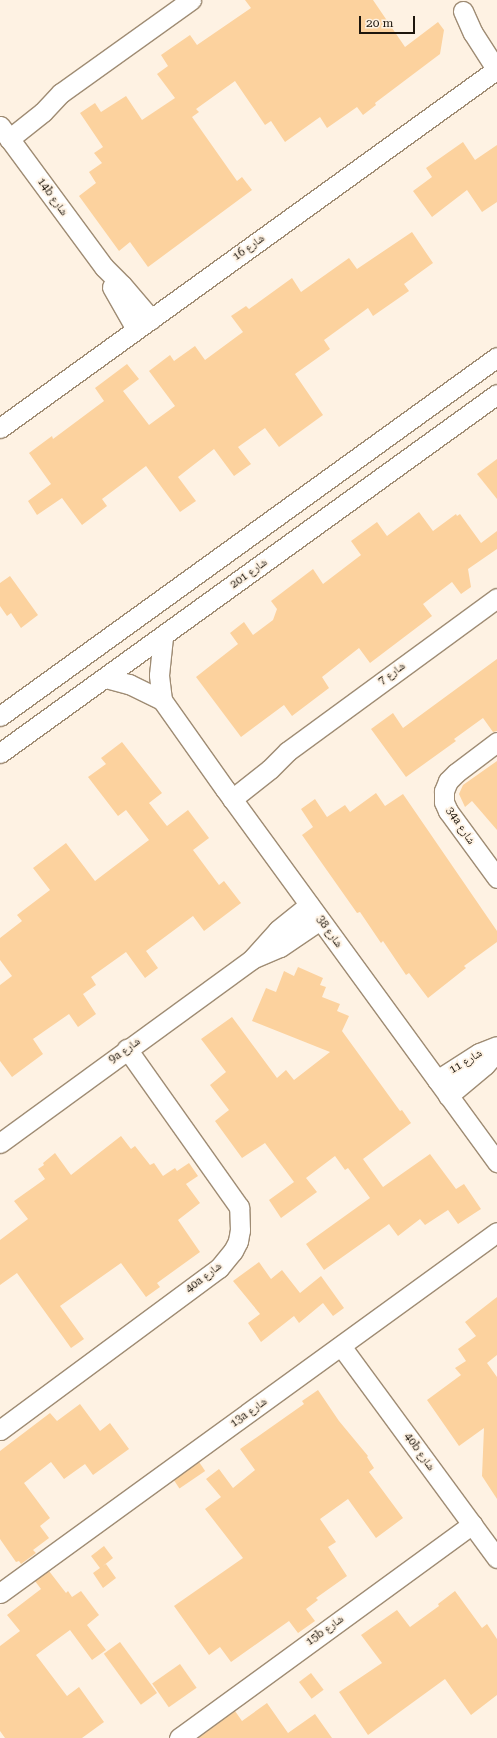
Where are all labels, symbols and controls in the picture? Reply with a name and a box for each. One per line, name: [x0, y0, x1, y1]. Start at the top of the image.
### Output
scale bar: [361, 8, 417, 34]
text: 20 m: [366, 16, 393, 30]
street label: 14b شارع: [34, 176, 70, 218]
street label: شارع 16: [231, 232, 267, 264]
street label: شارع 201: [228, 556, 270, 592]
street label: شارع 7: [376, 660, 408, 688]
street label: 34a شارع: [443, 805, 477, 847]
street label: شارع 38: [313, 914, 345, 950]
street label: 9a شارع: [107, 1035, 143, 1067]
street label: شارع 11: [447, 1047, 485, 1077]
street label: 40a شارع: [183, 1260, 225, 1296]
street label: 13a شارع: [228, 1395, 270, 1431]
street label: 40b شارع: [401, 1431, 437, 1473]
street label: 15b شارع: [304, 1613, 346, 1649]

